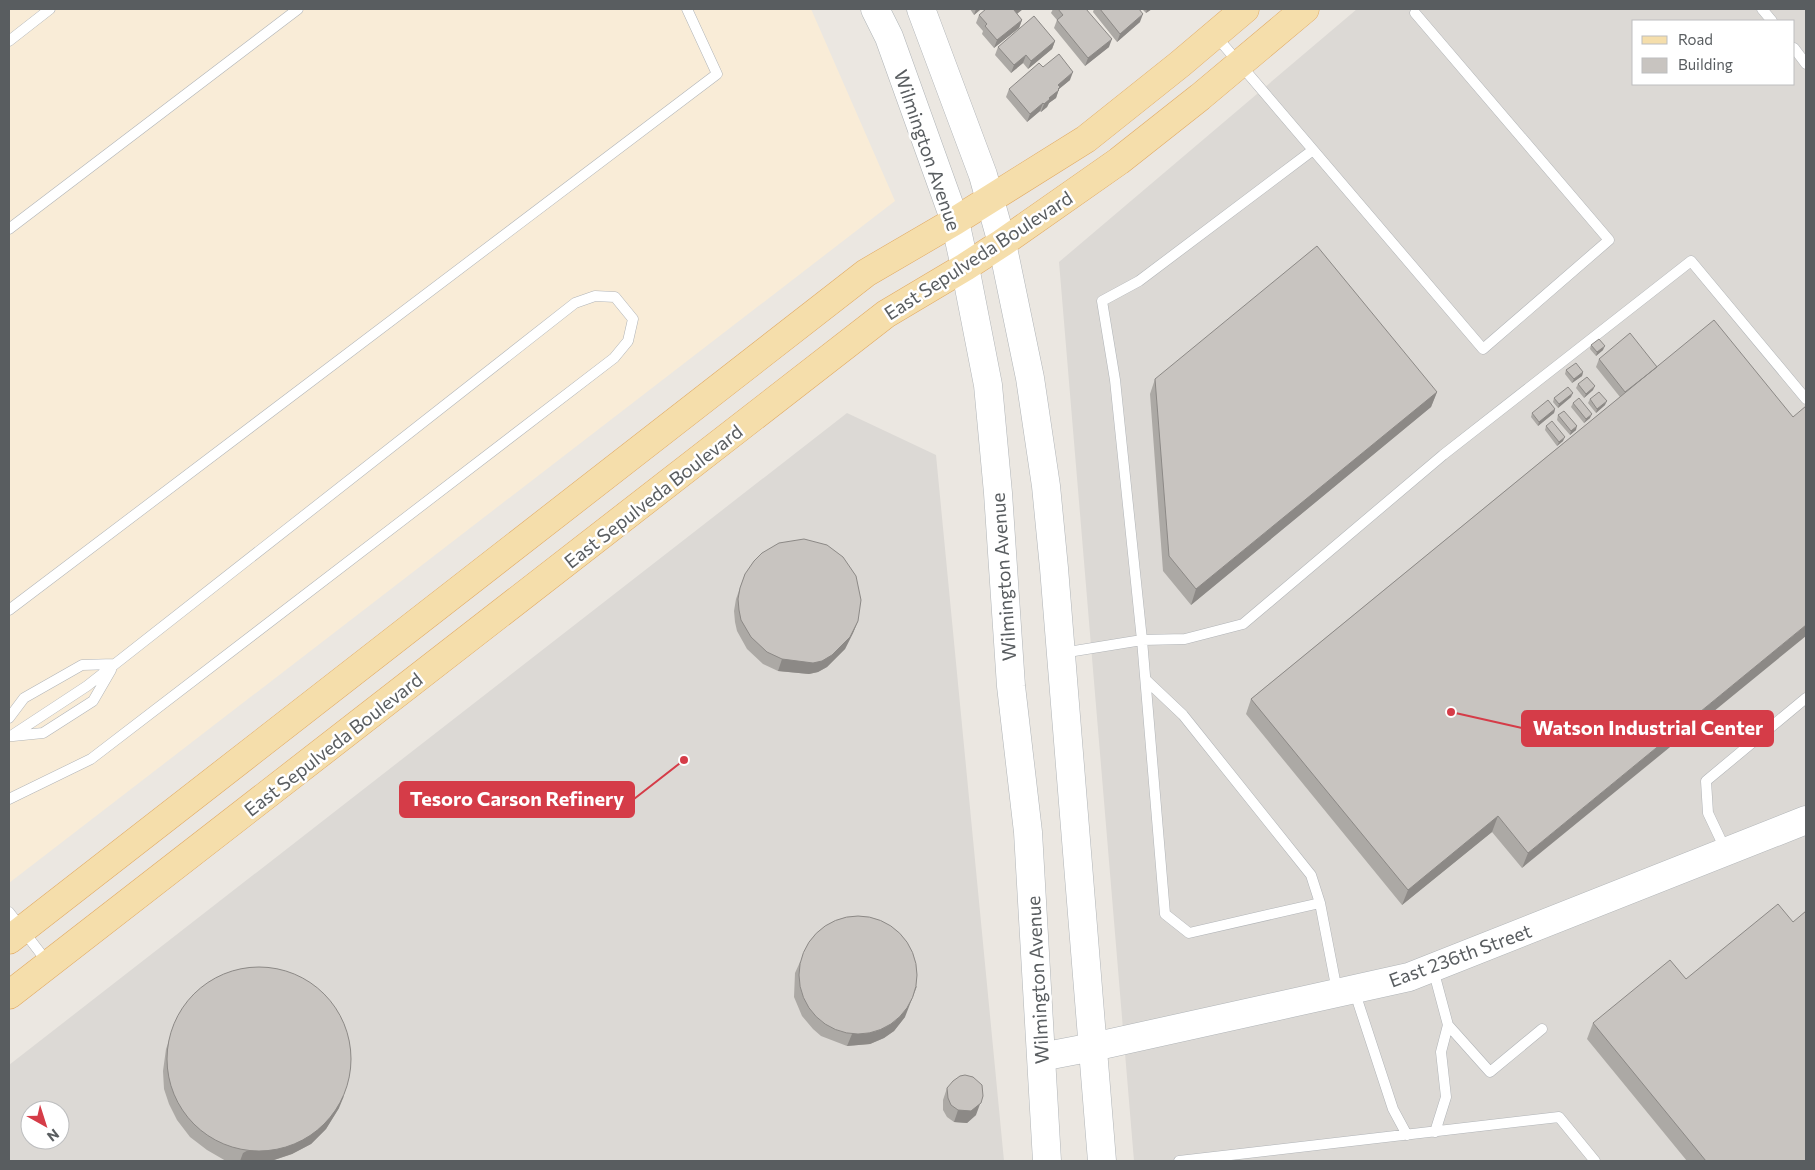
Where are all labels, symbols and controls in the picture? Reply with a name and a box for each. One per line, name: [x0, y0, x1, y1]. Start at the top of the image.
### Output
legend: [1632, 20, 1795, 85]
text: Road: [1678, 30, 1713, 48]
text: Building: [1678, 55, 1733, 73]
street label: Wilmington Avenue: [890, 67, 966, 233]
street label: East Sepulveda Boulevard: [880, 186, 1076, 324]
street label: East Sepulveda Boulevard: [559, 419, 747, 573]
street label: Wilmington Avenue: [986, 492, 1020, 662]
street label: East Sepulveda Boulevard: [239, 667, 427, 821]
callout: Watson Industrial Center: [1522, 711, 1773, 746]
text: Watson Industrial Center: [1533, 715, 1763, 739]
callout: Tesoro Carson Refinery: [400, 782, 634, 817]
text: Tesoro Carson Refinery: [410, 786, 624, 810]
street label: Wilmington Avenue: [1021, 895, 1053, 1065]
street label: East 236th Street: [1386, 918, 1535, 991]
north arrow: [20, 1100, 70, 1150]
text: N: [44, 1126, 63, 1145]

